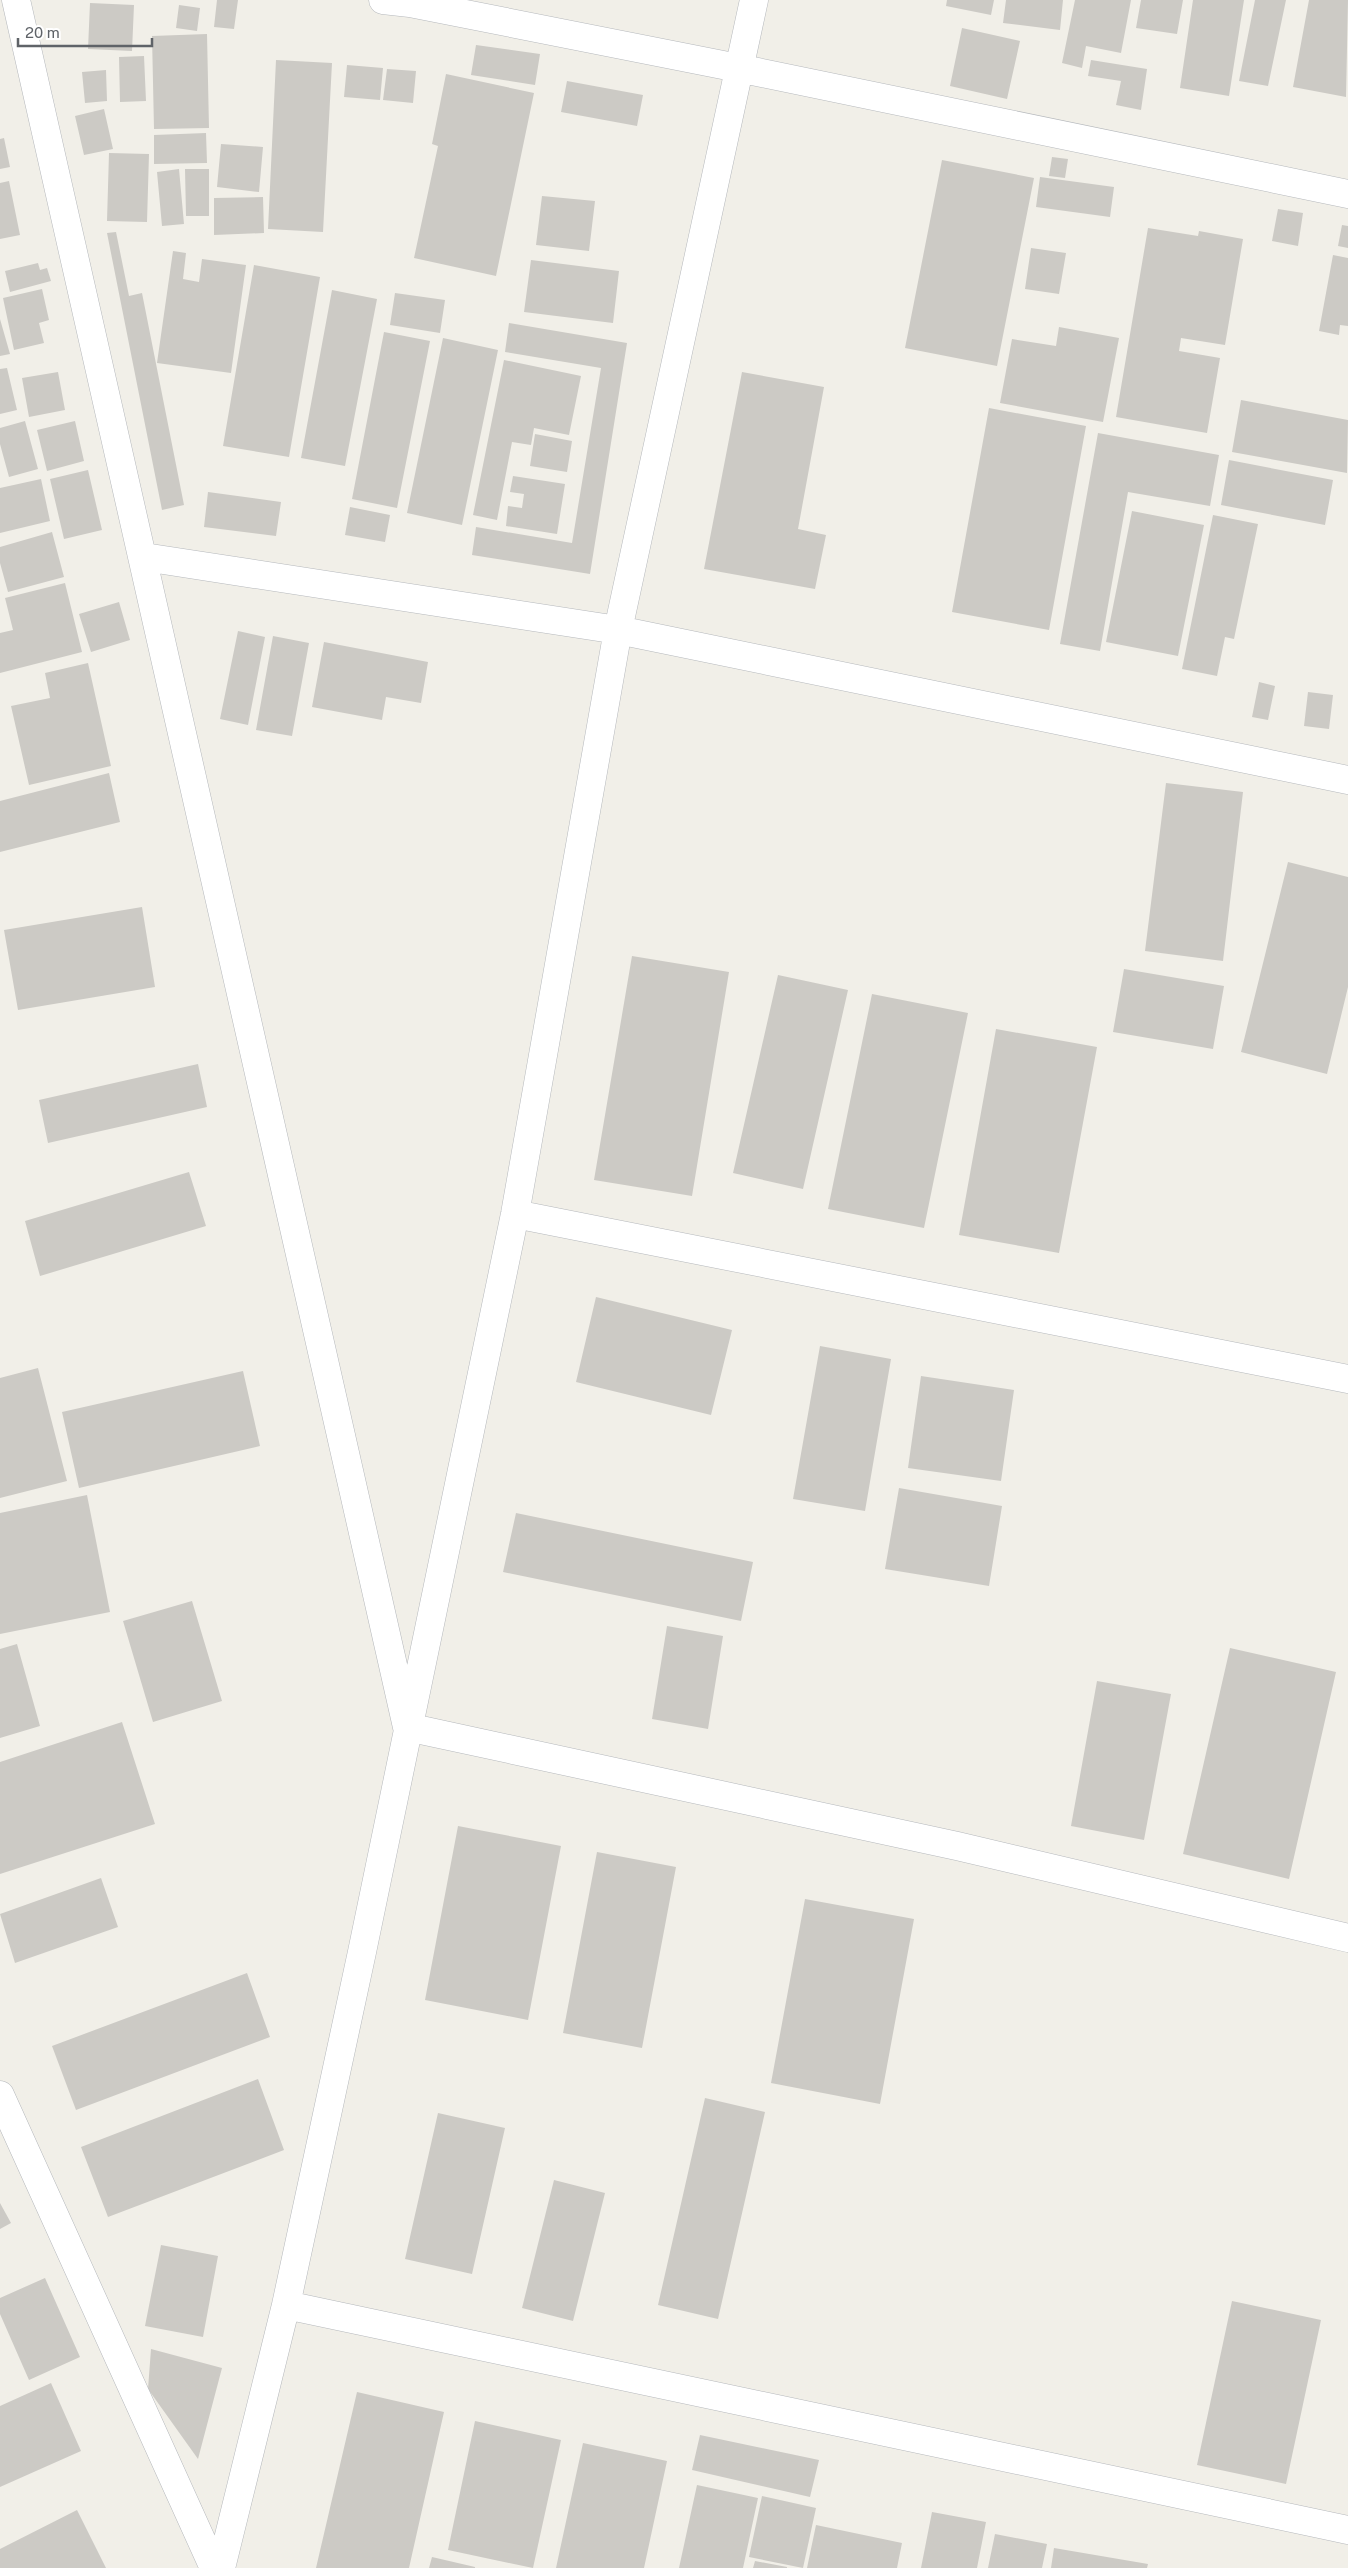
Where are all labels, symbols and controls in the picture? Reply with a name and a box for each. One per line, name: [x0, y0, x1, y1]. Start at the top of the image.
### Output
scale bar: [18, 15, 151, 47]
text: 20 m: [25, 24, 60, 41]

